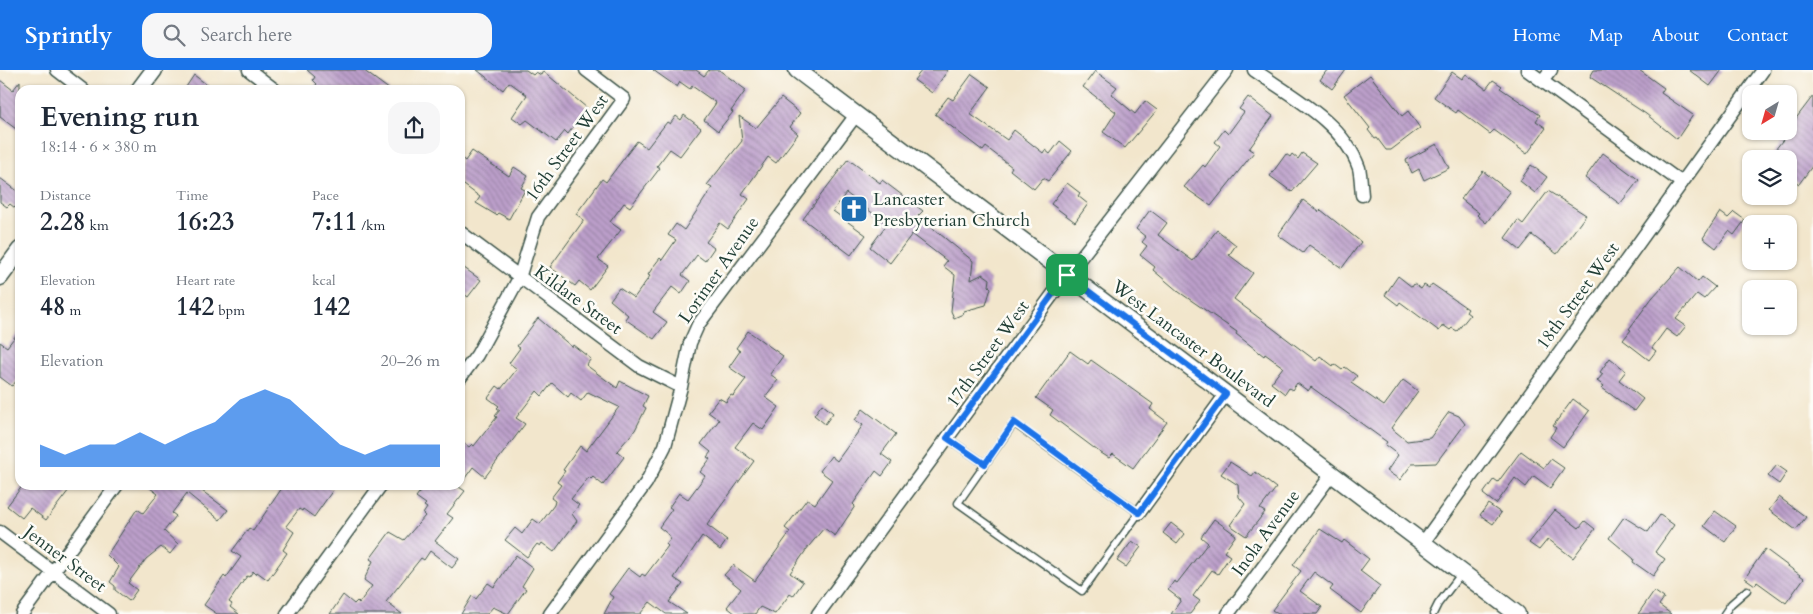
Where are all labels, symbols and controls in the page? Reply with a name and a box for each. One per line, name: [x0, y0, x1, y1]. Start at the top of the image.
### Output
search box: [142, 13, 492, 58]
text: Sprintly: [25, 19, 112, 52]
icon: search: [160, 21, 188, 49]
text: Search here: [200, 22, 292, 48]
text: Home: [1513, 23, 1561, 48]
text: Map: [1589, 23, 1623, 48]
text: About: [1651, 23, 1699, 48]
text: Contact: [1727, 23, 1788, 48]
north arrow: [1742, 85, 1798, 140]
map controls: [1742, 85, 1797, 335]
street label: 16th Street West: [520, 89, 615, 207]
text: Evening run: [40, 98, 199, 136]
button: share: [388, 102, 440, 154]
text: 18:14 · 6 × 380 m: [40, 136, 157, 158]
button: layers: [1742, 150, 1797, 205]
text: Distance: [40, 186, 91, 205]
text: Time: [176, 186, 208, 205]
text: Pace: [312, 186, 339, 205]
place label: Lancaster Presbyterian Church: [873, 187, 1030, 233]
church icon: Lancaster Presbyterian Church: [839, 194, 869, 224]
text: 2.28: [40, 205, 86, 239]
text: 16:23: [176, 205, 234, 239]
text: 7:11: [312, 205, 358, 239]
street label: Lorimer Avenue: [673, 211, 765, 329]
button: +: [1742, 215, 1797, 270]
text: km: [86, 216, 109, 235]
text: /km: [358, 216, 385, 235]
street label: 18th Street West: [1531, 237, 1626, 355]
pin: [1046, 254, 1088, 296]
street label: Kildare Street: [529, 260, 627, 341]
icon: arrive: [1053, 261, 1081, 289]
text: Elevation: [40, 271, 96, 290]
text: Heart rate: [176, 271, 235, 290]
text: kcal: [312, 271, 336, 290]
street label: West Lancaster Boulevard: [1105, 274, 1280, 414]
button: −: [1742, 280, 1797, 335]
text: 48: [40, 290, 66, 324]
text: 142: [176, 290, 214, 324]
text: 142: [312, 290, 350, 324]
street label: 17th Street West: [941, 295, 1036, 413]
text: m: [66, 301, 81, 320]
text: bpm: [214, 301, 245, 320]
text: Elevation: [40, 350, 104, 372]
text: 20–26 m: [381, 350, 440, 372]
street label: Inola Avenue: [1226, 485, 1306, 581]
street label: Jenner Street: [16, 518, 112, 599]

